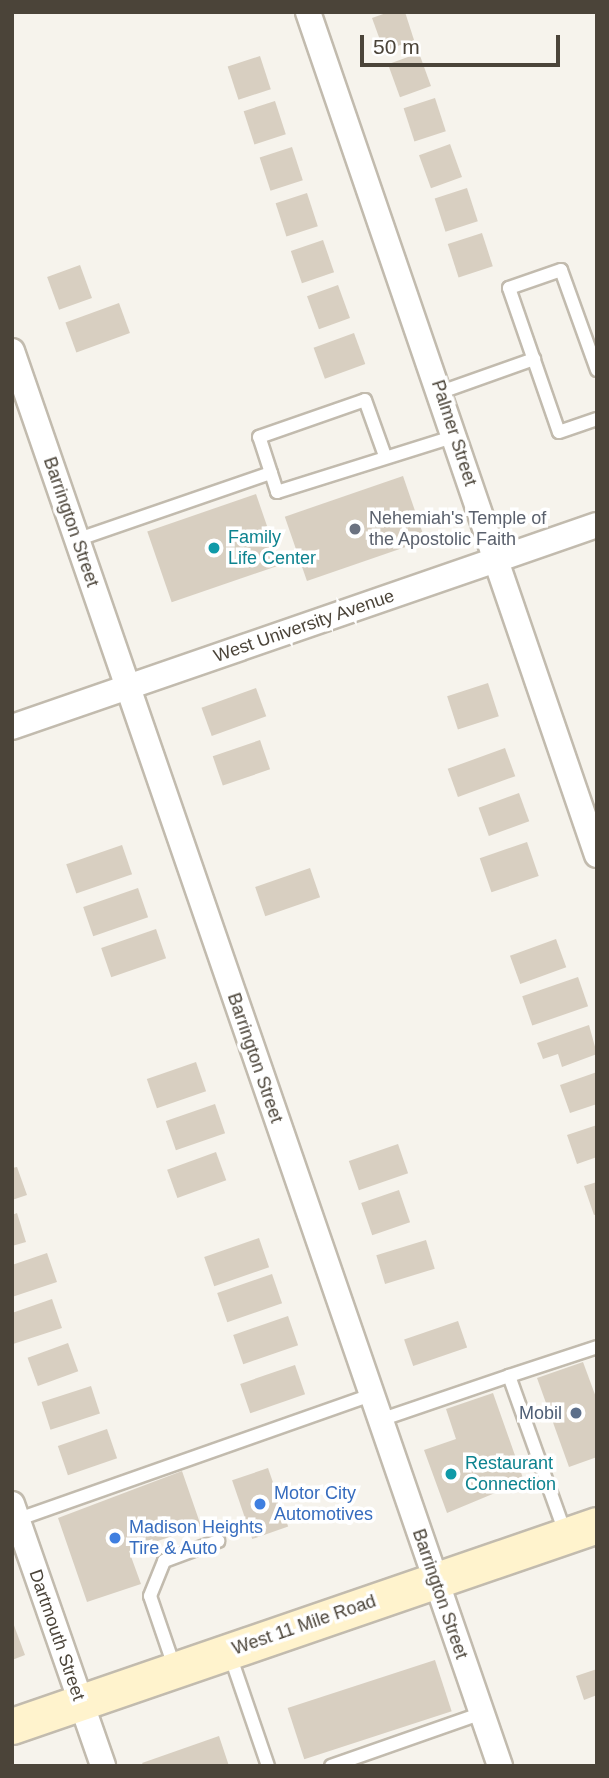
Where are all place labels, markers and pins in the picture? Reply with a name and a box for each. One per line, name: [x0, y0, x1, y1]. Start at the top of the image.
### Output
place label: Nehemiah's Temple of the Apostolic Faith: [369, 508, 547, 550]
marker: Nehemiah's Temple of the Apostolic Faith: [347, 521, 363, 537]
place label: Family Life Center: [228, 527, 316, 570]
marker: Family Life Center: [206, 540, 222, 556]
place label: Mobil: [519, 1402, 562, 1424]
marker: Mobil: [568, 1405, 584, 1421]
place label: Restaurant Connection: [465, 1453, 556, 1496]
marker: Restaurant Connection: [443, 1466, 459, 1482]
place label: Motor City Automotives: [274, 1483, 373, 1526]
marker: Motor City Automotives: [252, 1496, 268, 1512]
place label: Madison Heights Tire & Auto: [129, 1517, 263, 1560]
marker: Madison Heights Tire & Auto: [107, 1530, 123, 1546]

